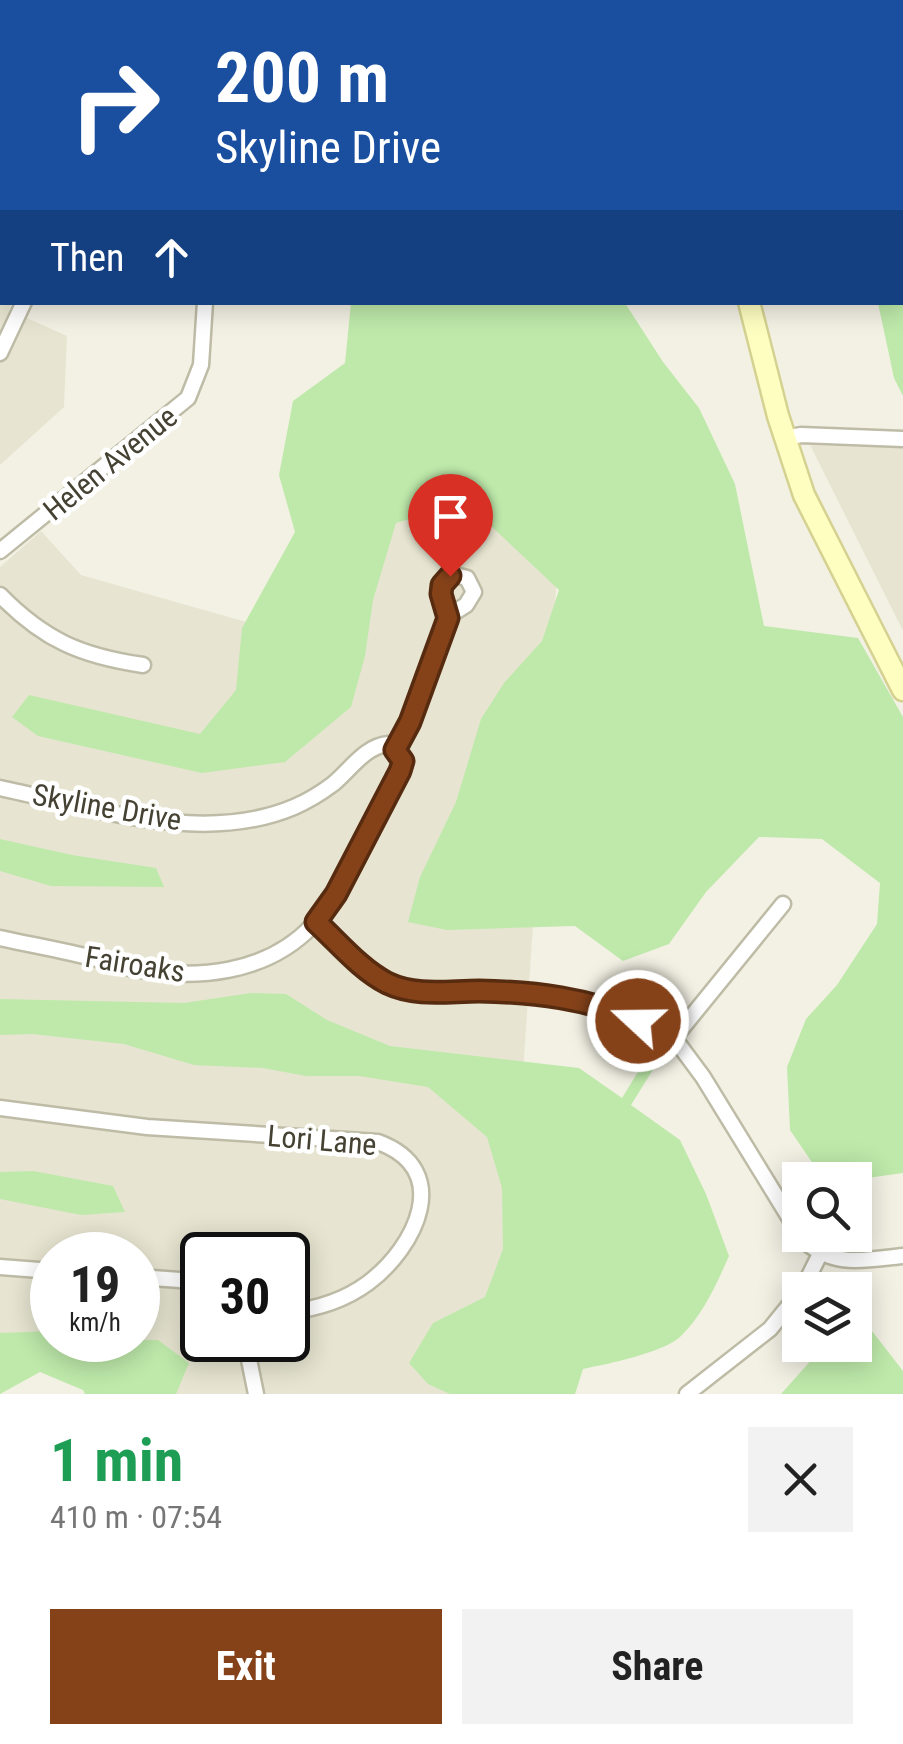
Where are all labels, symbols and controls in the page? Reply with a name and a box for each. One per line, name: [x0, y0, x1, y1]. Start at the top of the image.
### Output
text: 200 m: [215, 37, 389, 119]
icon: right: [50, 40, 180, 170]
text: Skyline Drive: [215, 121, 441, 174]
icon: ahead: [144, 230, 199, 285]
text: Then: [50, 236, 124, 280]
street label: Helen Avenue: [36, 399, 184, 527]
pin: [408, 474, 493, 577]
icon: arrive: [423, 489, 478, 544]
street label: Skyline Drive: [30, 777, 184, 837]
street label: Fairoaks: [83, 939, 187, 989]
position arrow: [586, 969, 690, 1073]
street label: Lori Lane: [266, 1118, 378, 1162]
map controls: [782, 1162, 872, 1362]
button: search: [782, 1162, 872, 1252]
speed limit sign: 30: [180, 1232, 310, 1362]
text: 19: [70, 1256, 120, 1314]
button: layers: [782, 1272, 872, 1362]
text: km/h: [69, 1308, 121, 1337]
text: 1 min: [50, 1425, 183, 1496]
button: close: [748, 1427, 853, 1532]
text: 410 m · 07:54: [50, 1498, 222, 1536]
button: Exit: [50, 1609, 442, 1724]
button: Share: [462, 1609, 853, 1724]

